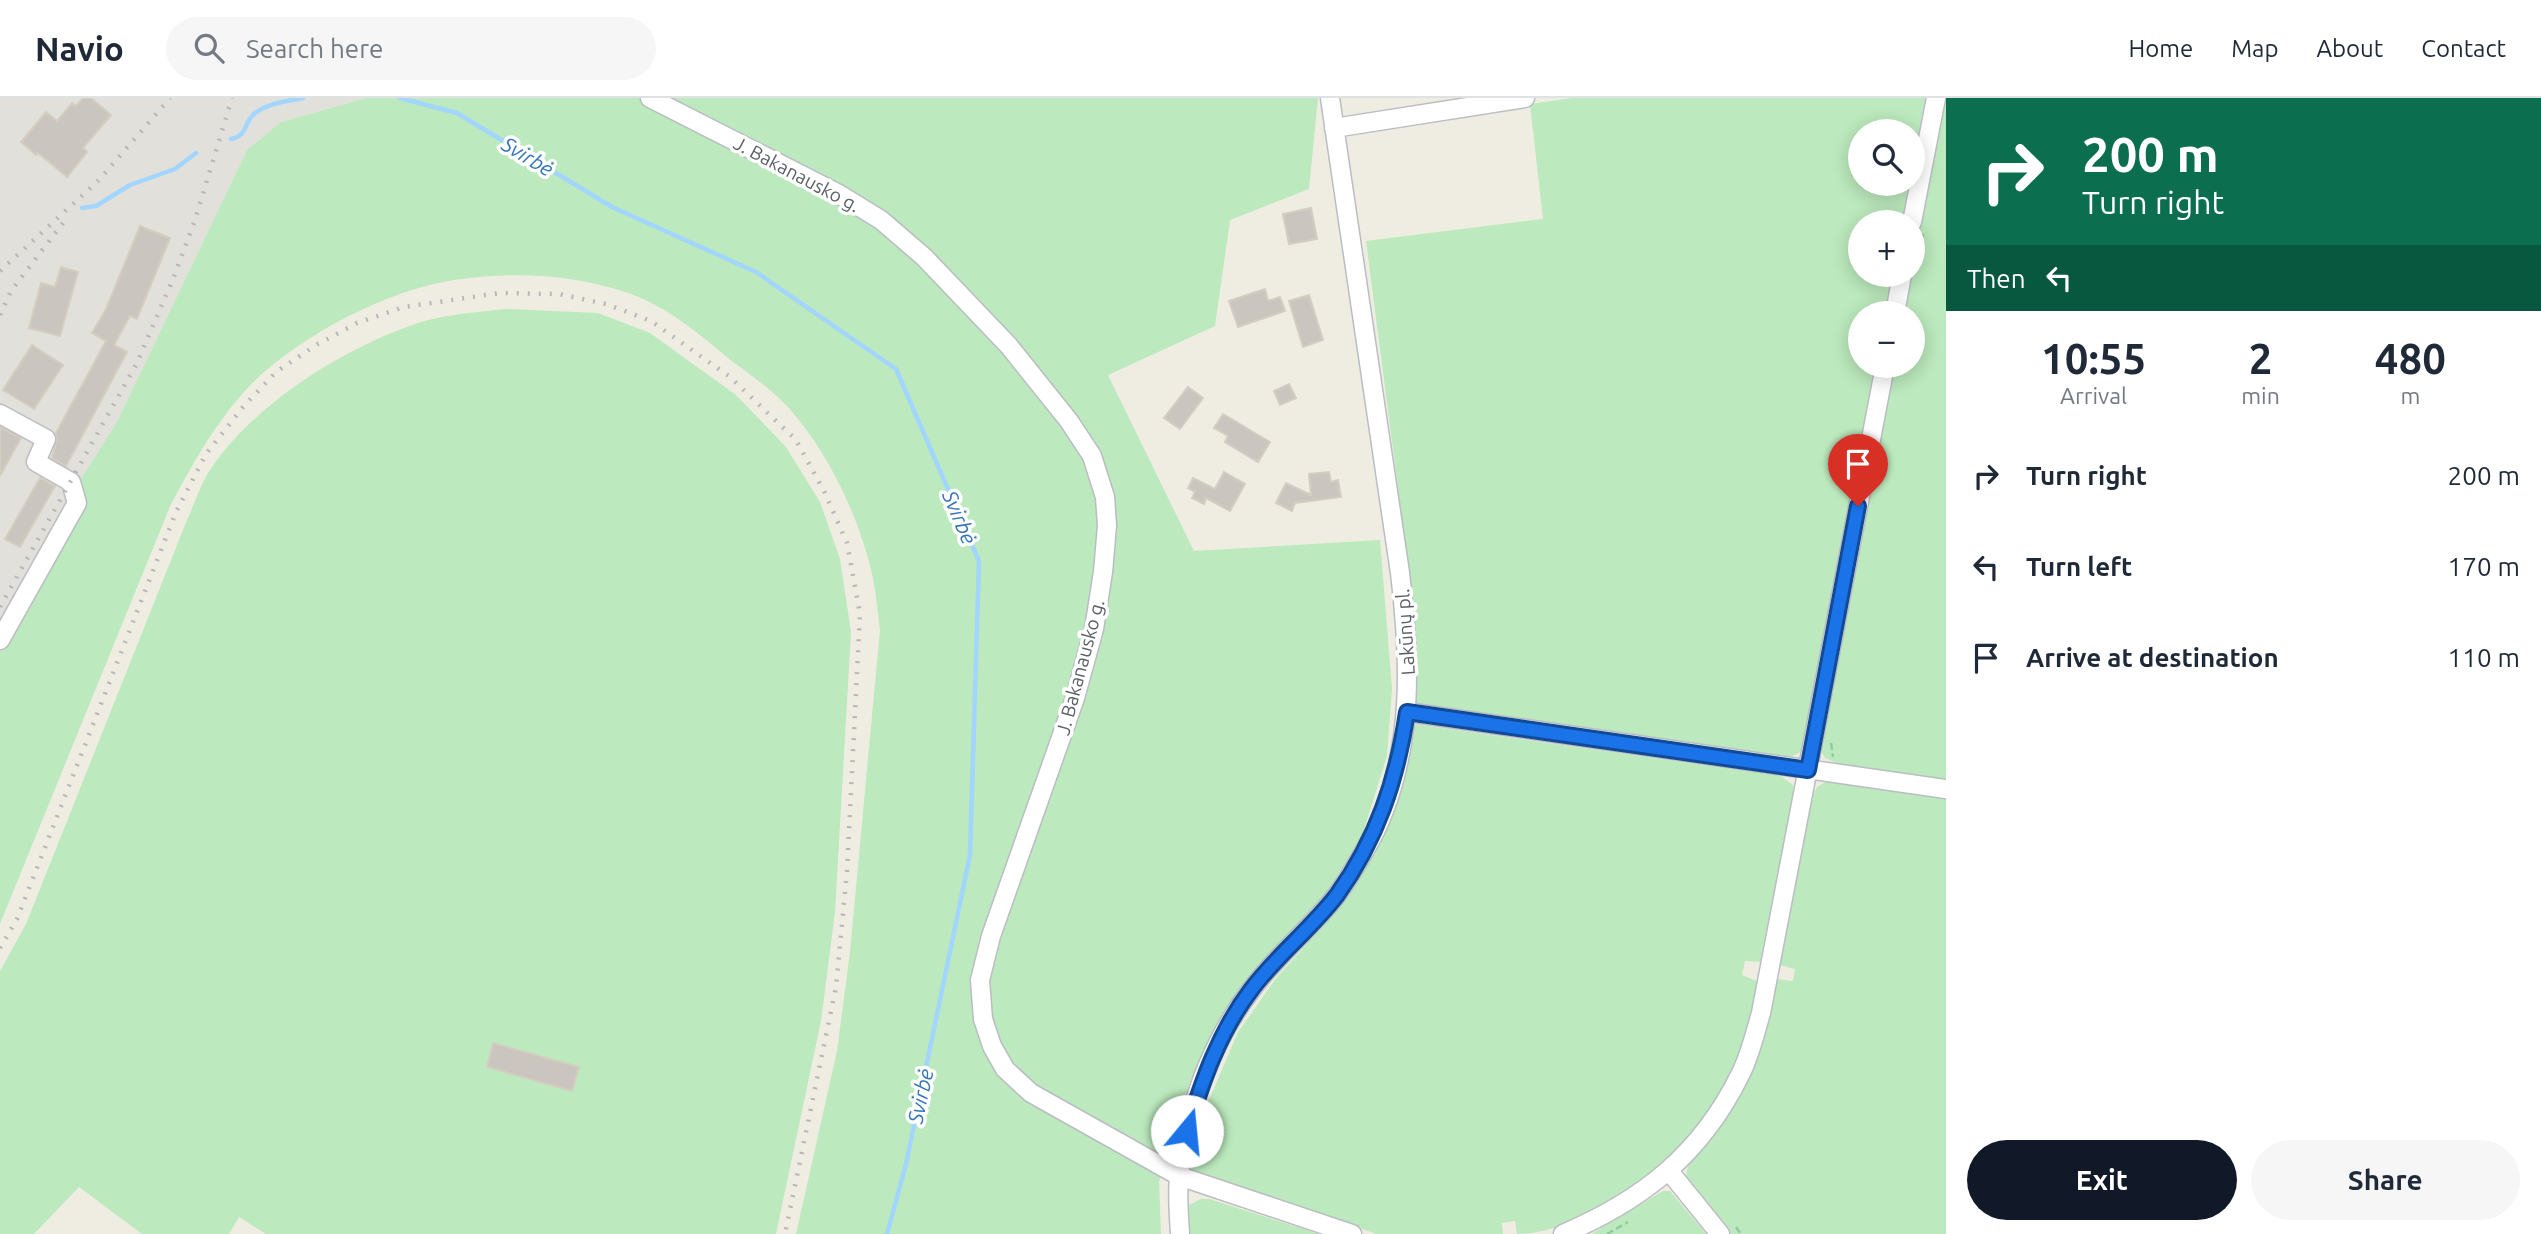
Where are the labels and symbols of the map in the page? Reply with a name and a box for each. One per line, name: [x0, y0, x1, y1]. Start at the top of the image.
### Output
water label: Svirbė: [497, 131, 558, 181]
street label: J. Bakanausko g.: [730, 132, 864, 216]
pin: [1828, 434, 1888, 506]
water label: Svirbė: [938, 486, 982, 548]
street label: Lakūnų pl.: [1391, 588, 1419, 676]
street label: J. Bakanausko g.: [1051, 597, 1109, 737]
water label: Svirbė: [902, 1066, 938, 1127]
position arrow: [1150, 1094, 1224, 1168]

